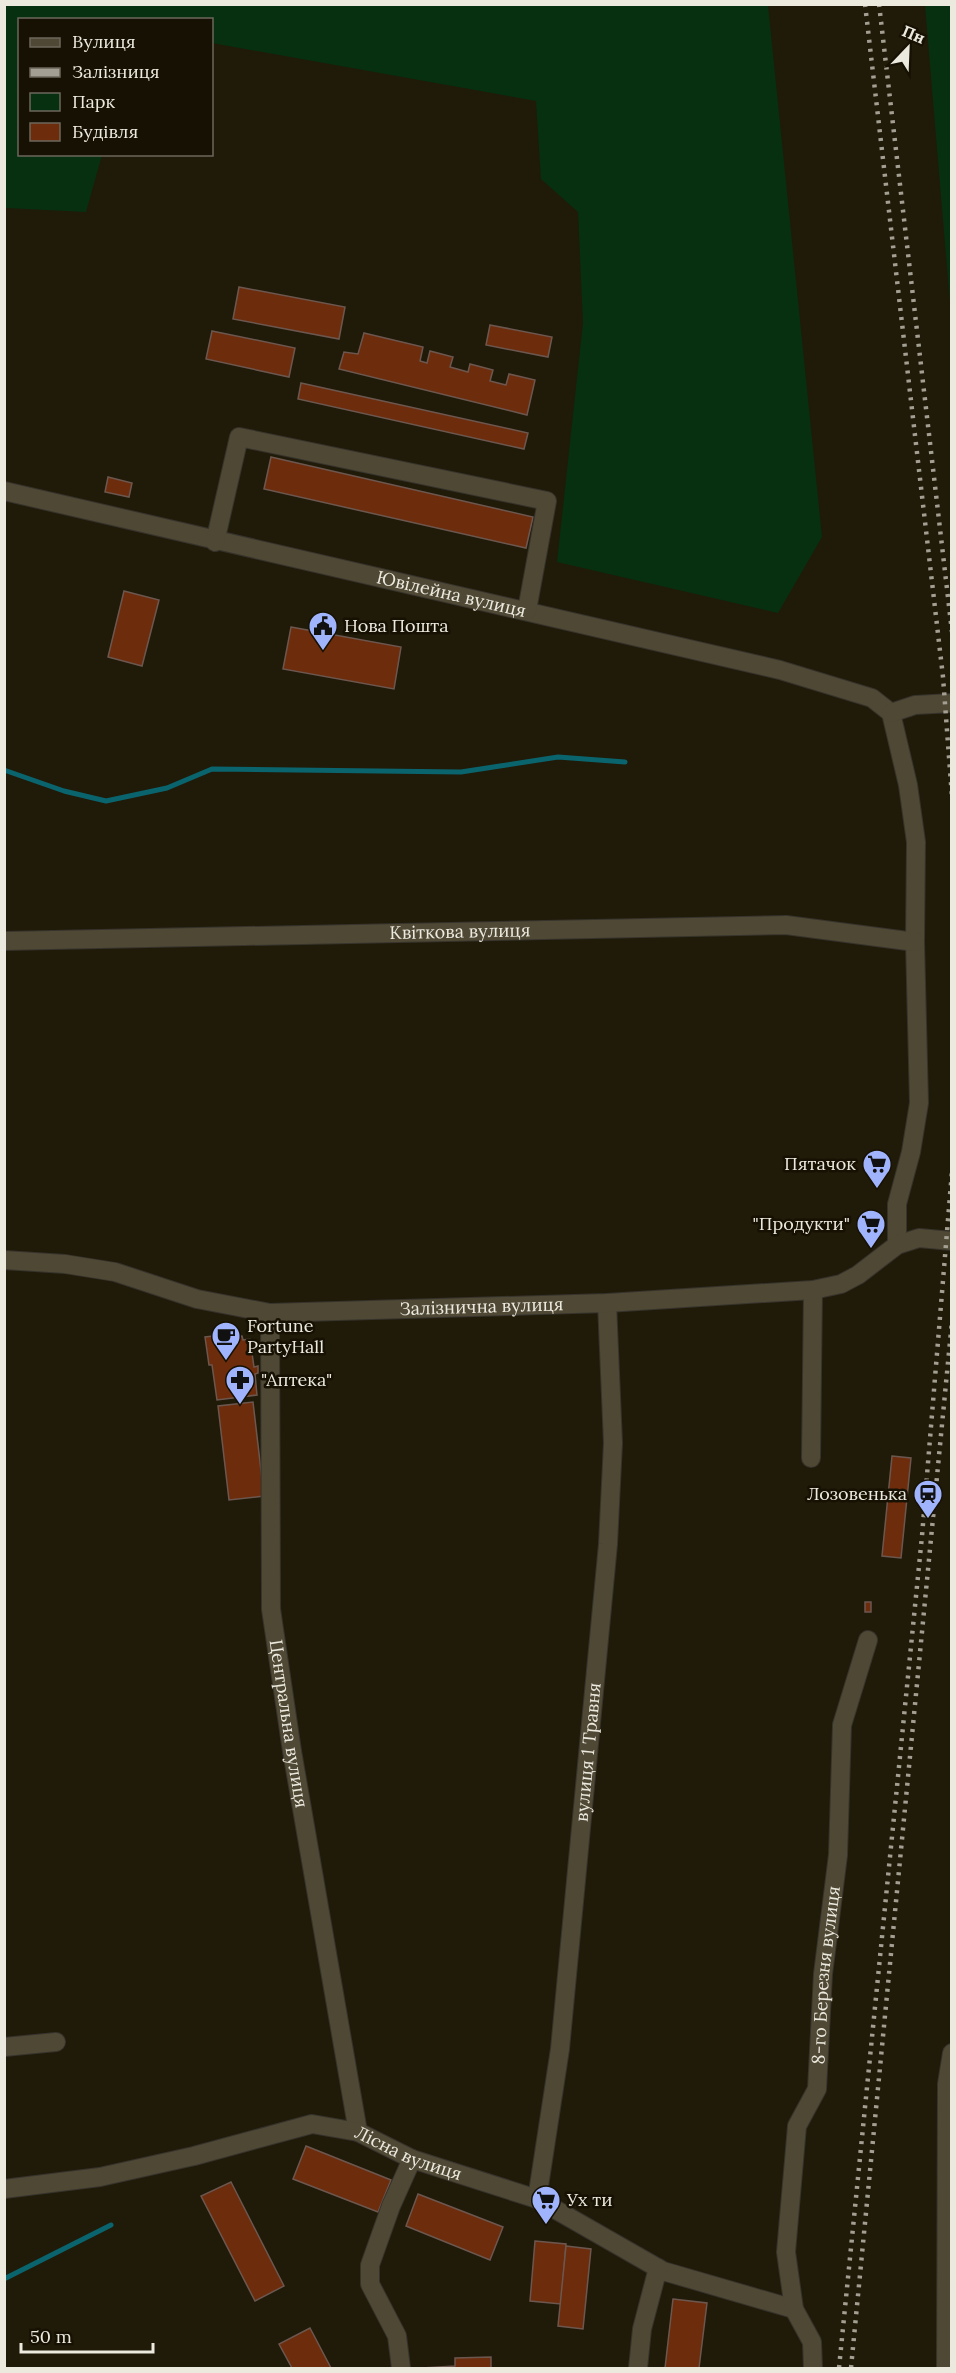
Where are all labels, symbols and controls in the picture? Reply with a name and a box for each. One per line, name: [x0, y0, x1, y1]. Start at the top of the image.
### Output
legend: [18, 18, 213, 156]
north arrow: [878, 18, 938, 78]
text: Пн: [899, 20, 928, 48]
text: Вулиця: [72, 30, 135, 53]
text: Залізниця: [72, 60, 160, 83]
text: Парк: [72, 90, 116, 113]
text: Будівля: [72, 120, 138, 143]
street label: Ювілейна вулиця: [374, 565, 528, 622]
public building icon: Нова Пошта: [307, 610, 339, 652]
place label: Нова Пошта: [344, 614, 449, 637]
street label: Квіткова вулиця: [389, 918, 531, 944]
supermarket icon: Пятачок: [861, 1148, 893, 1190]
place label: Пятачок: [784, 1152, 856, 1175]
supermarket icon: "Продукти": [855, 1208, 887, 1250]
place label: "Продукти": [753, 1212, 850, 1235]
street label: Залізнична вулиця: [399, 1292, 564, 1320]
place label: Fortune PartyHall: [247, 1314, 324, 1358]
cafe icon: Fortune PartyHall: [210, 1320, 242, 1362]
pharmacy icon: "Аптека": [224, 1364, 256, 1406]
place label: "Аптека": [261, 1368, 332, 1391]
station icon: Лозовенька: [912, 1478, 944, 1520]
place label: Лозовенька: [807, 1482, 907, 1505]
street label: Центральна вулиця: [265, 1638, 314, 1810]
street label: вулиця 1 Травня: [570, 1681, 606, 1823]
street label: 8-го Березня вулиця: [806, 1884, 845, 2065]
street label: Лісна вулиця: [351, 2120, 465, 2185]
supermarket icon: Ух ти: [530, 2184, 562, 2226]
place label: Ух ти: [566, 2188, 612, 2211]
scale bar: [21, 2316, 153, 2354]
text: 50 m: [30, 2325, 72, 2348]

